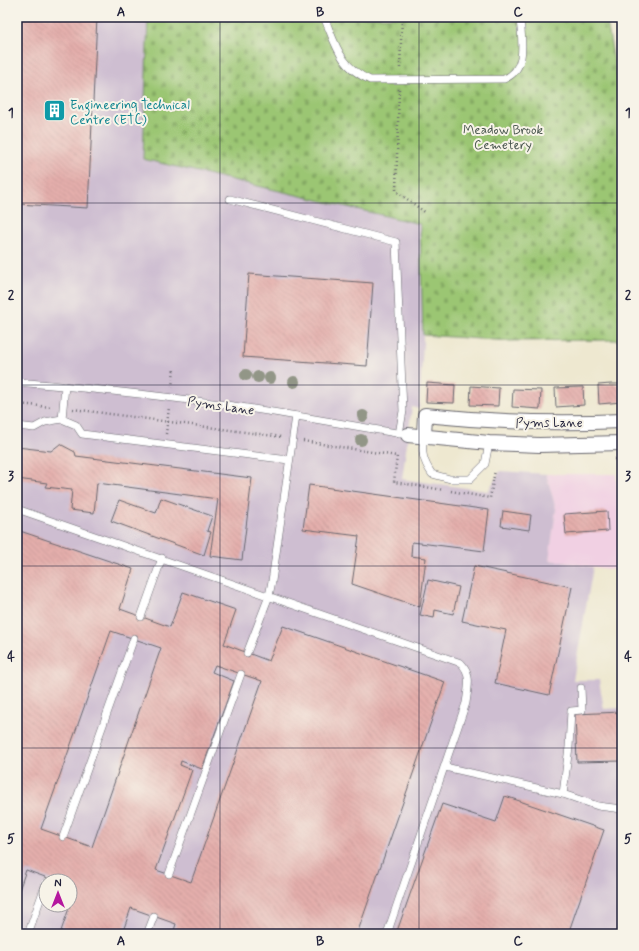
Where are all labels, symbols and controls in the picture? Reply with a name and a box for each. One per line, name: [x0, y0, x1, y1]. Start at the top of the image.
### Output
text: A: [117, 4, 125, 21]
text: B: [316, 4, 325, 21]
text: C: [513, 4, 523, 21]
place label: Engineering Technical Centre (ETC): [70, 97, 190, 129]
building icon: Engineering Technical Centre (ETC): [42, 98, 68, 124]
text: 1: [8, 105, 14, 122]
text: 1: [625, 105, 631, 122]
park label: Meadow Brook Cemetery: [463, 122, 544, 154]
text: 2: [8, 287, 15, 304]
text: 2: [625, 287, 632, 304]
street label: Pyms Lane: [186, 393, 255, 420]
street label: Pyms Lane: [515, 415, 583, 432]
text: 3: [8, 468, 14, 485]
text: 3: [625, 468, 631, 485]
text: 4: [7, 649, 15, 666]
text: 4: [624, 649, 632, 666]
text: 5: [7, 831, 15, 848]
text: 5: [624, 831, 632, 848]
north arrow: [38, 873, 78, 913]
text: N: [54, 877, 62, 891]
text: A: [117, 933, 125, 950]
text: B: [316, 933, 325, 950]
text: C: [513, 933, 523, 950]

